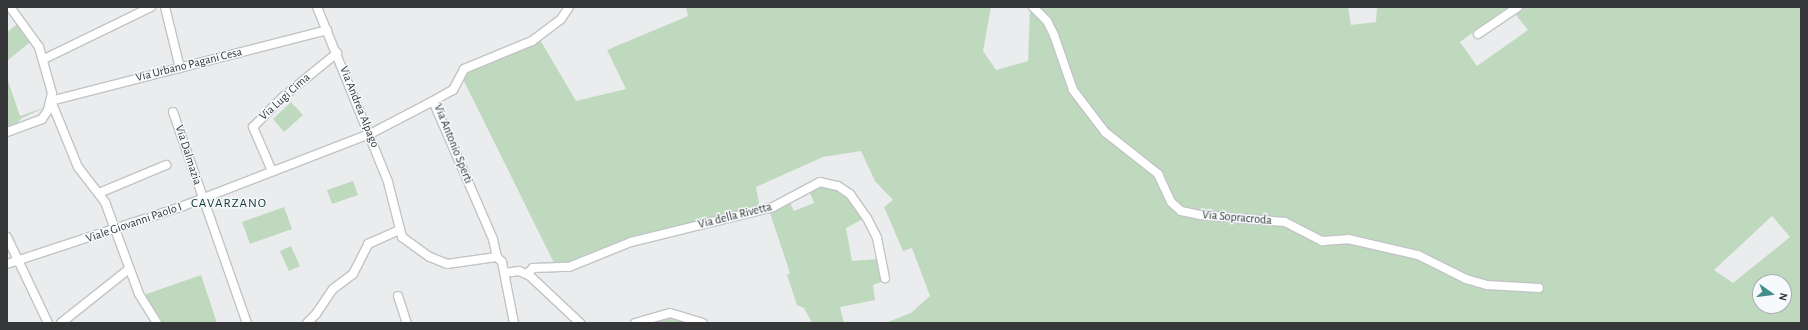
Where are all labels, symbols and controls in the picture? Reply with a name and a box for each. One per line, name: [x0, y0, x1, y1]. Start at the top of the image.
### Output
street label: Via Urbano Pagani Cesa: [134, 45, 244, 85]
street label: Via Andrea Alpago: [336, 64, 382, 150]
street label: Via Lugi Cima: [257, 70, 313, 124]
street label: Via Antonio Sperti: [430, 102, 476, 186]
street label: Via Dalmazia: [172, 123, 204, 187]
district label: CAVARZANO: [191, 196, 267, 212]
street label: Viale Giovanni Paolo I: [84, 200, 184, 246]
street label: Via della Rivetta: [697, 200, 773, 232]
street label: Via Sopracroda: [1202, 208, 1272, 228]
north arrow: [1752, 274, 1792, 314]
text: N: [1777, 292, 1789, 302]

